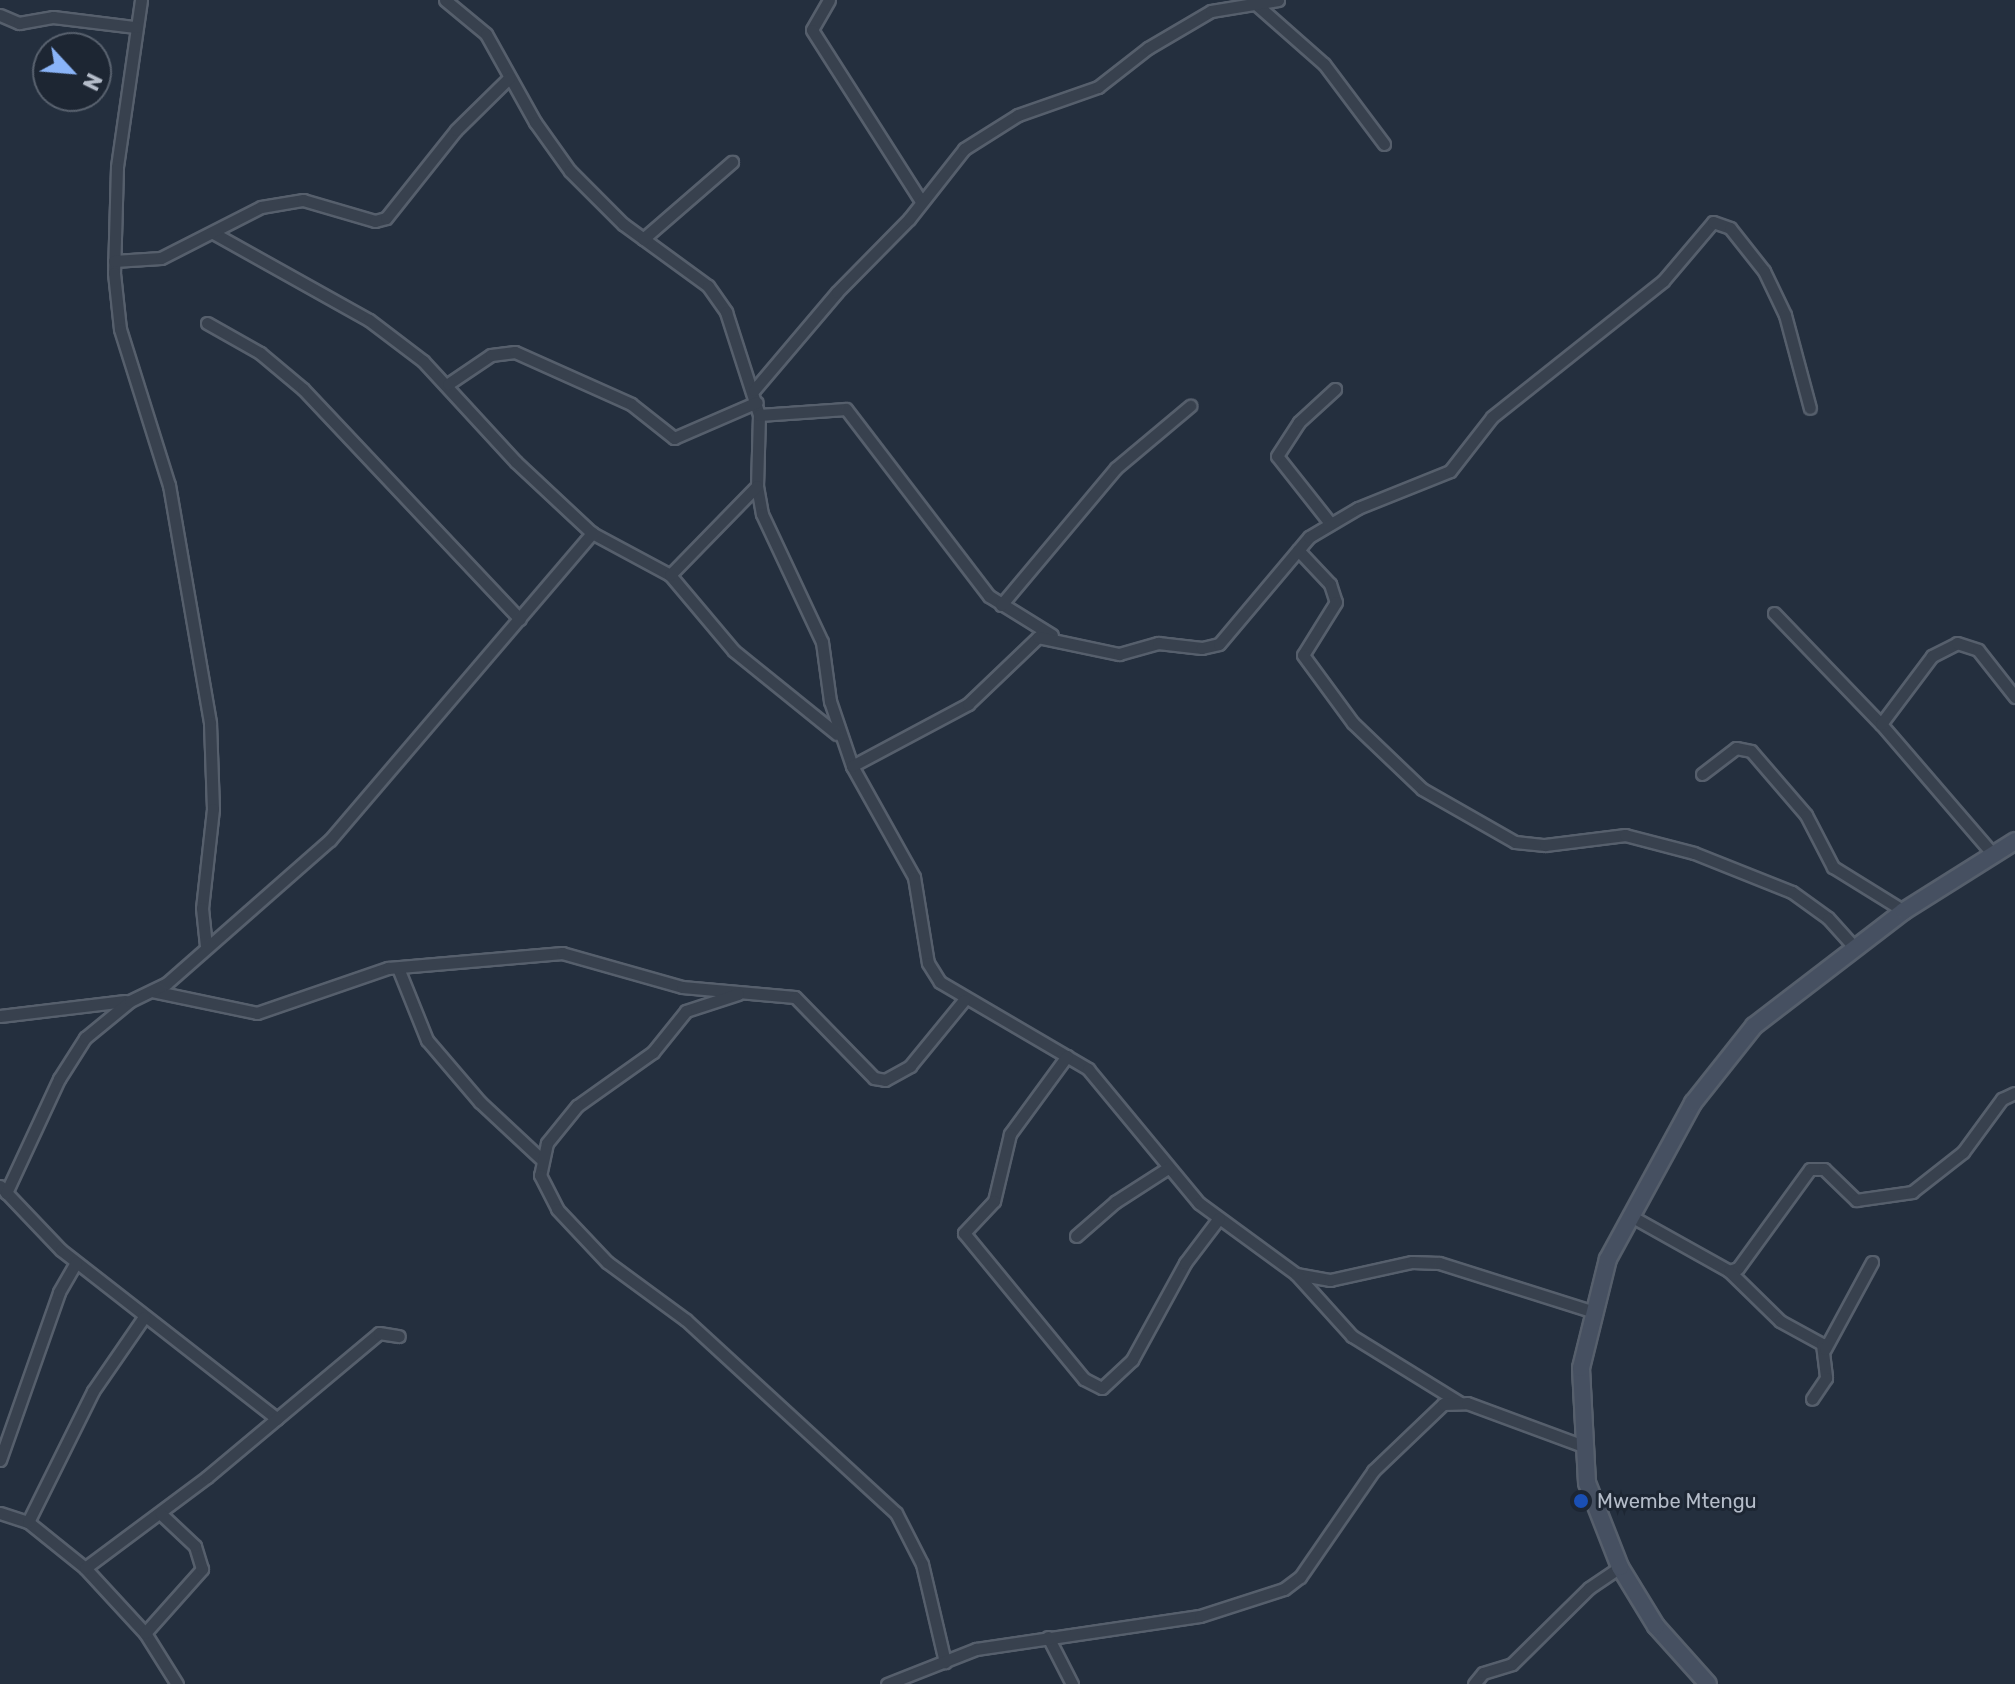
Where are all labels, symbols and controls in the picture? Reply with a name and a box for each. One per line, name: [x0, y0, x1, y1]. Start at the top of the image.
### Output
north arrow: [32, 32, 112, 112]
text: N: [77, 69, 108, 95]
place label: Mwembe Mtengu: [1597, 1489, 1757, 1513]
marker: Mwembe Mtengu: [1572, 1492, 1590, 1510]

